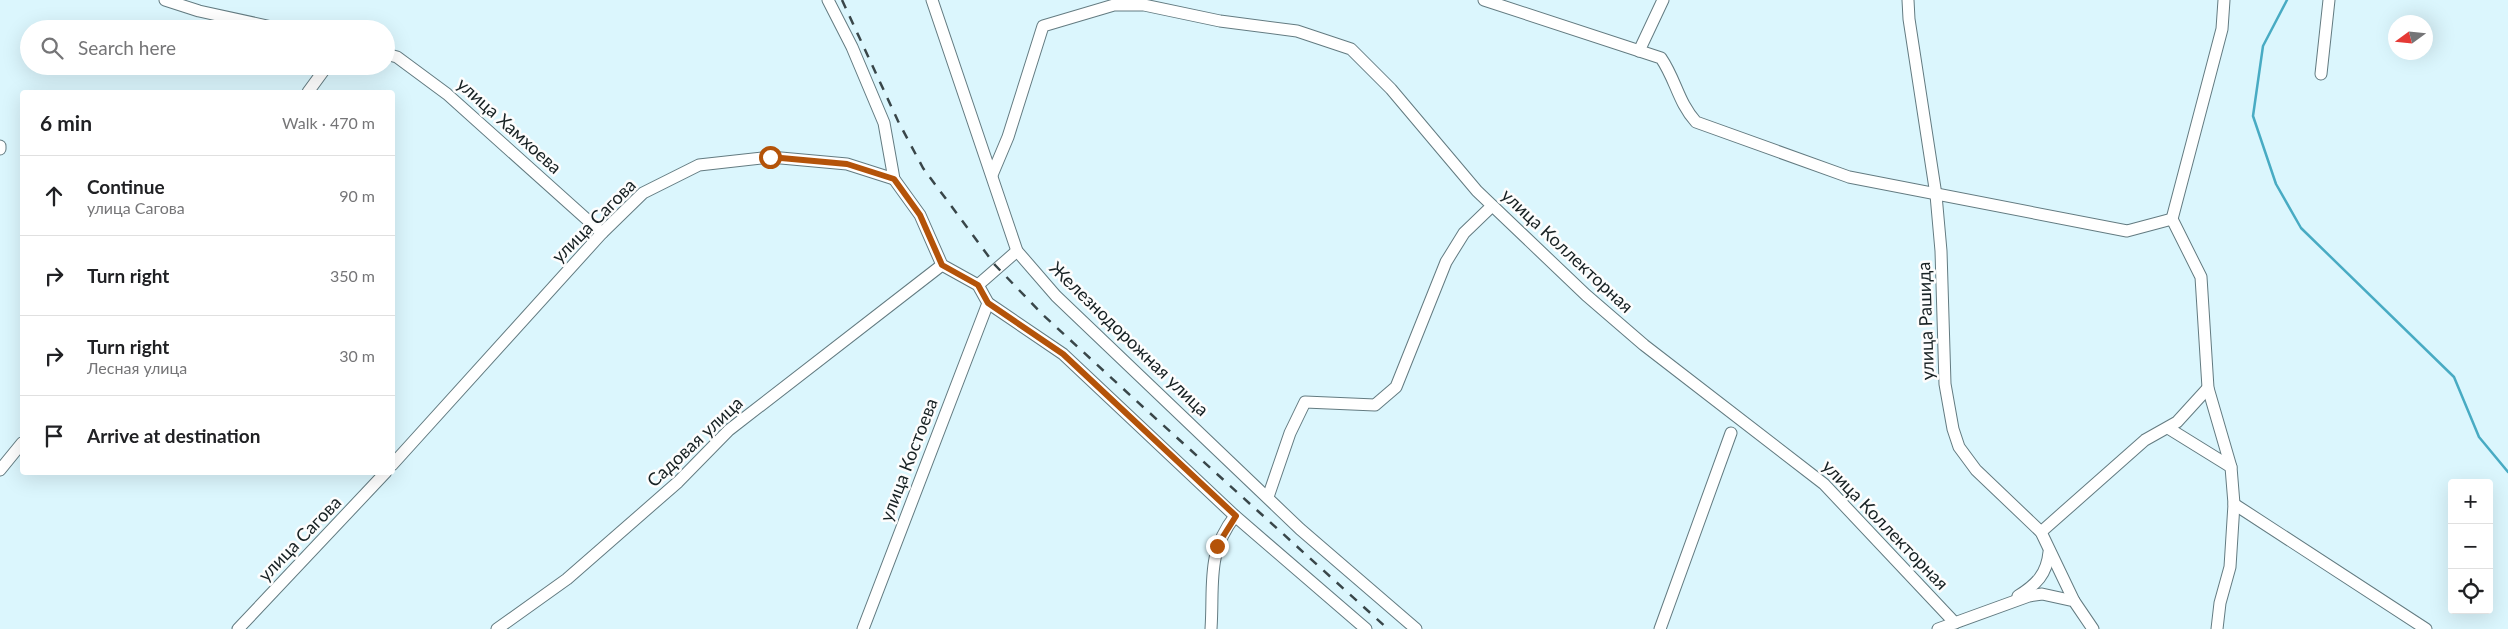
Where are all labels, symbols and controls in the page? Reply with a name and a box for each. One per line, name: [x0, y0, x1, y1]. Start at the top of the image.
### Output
north arrow: [2388, 15, 2433, 60]
search box: [20, 20, 395, 75]
icon: search: [38, 34, 66, 62]
text: Search here: [78, 36, 176, 59]
street label: улица Хамхоева: [453, 73, 566, 178]
text: 6 min: [40, 110, 92, 135]
text: Walk · 470 m: [282, 113, 375, 132]
route start: [759, 146, 782, 169]
street label: улица Сагова: [547, 174, 640, 267]
text: Continue: [87, 175, 165, 198]
icon: ahead: [40, 182, 68, 210]
street label: улица Коллекторная: [1497, 184, 1638, 317]
text: 90 m: [339, 186, 375, 205]
text: улица Сагова: [87, 198, 185, 217]
street label: Железнодорожная улица: [1046, 257, 1214, 420]
street label: улица Рашида: [1912, 261, 1938, 381]
icon: right: [40, 262, 68, 290]
text: Turn right: [87, 264, 169, 287]
text: 350 m: [330, 266, 375, 285]
text: Turn right: [87, 335, 169, 358]
icon: right: [40, 342, 68, 370]
text: 30 m: [339, 346, 375, 365]
text: Лесная улица: [87, 358, 187, 377]
street label: Садовая улица: [642, 391, 747, 491]
street label: улица Костоева: [874, 395, 942, 524]
icon: arrive: [40, 422, 68, 450]
text: Arrive at destination: [87, 424, 260, 447]
street label: улица Коллекторная: [1818, 455, 1953, 594]
map controls: [2448, 479, 2493, 614]
button: +: [2448, 479, 2493, 524]
street label: улица Сагова: [253, 491, 345, 585]
button: −: [2448, 524, 2493, 569]
route end: [1206, 535, 1229, 558]
button: locate: [2448, 569, 2493, 614]

